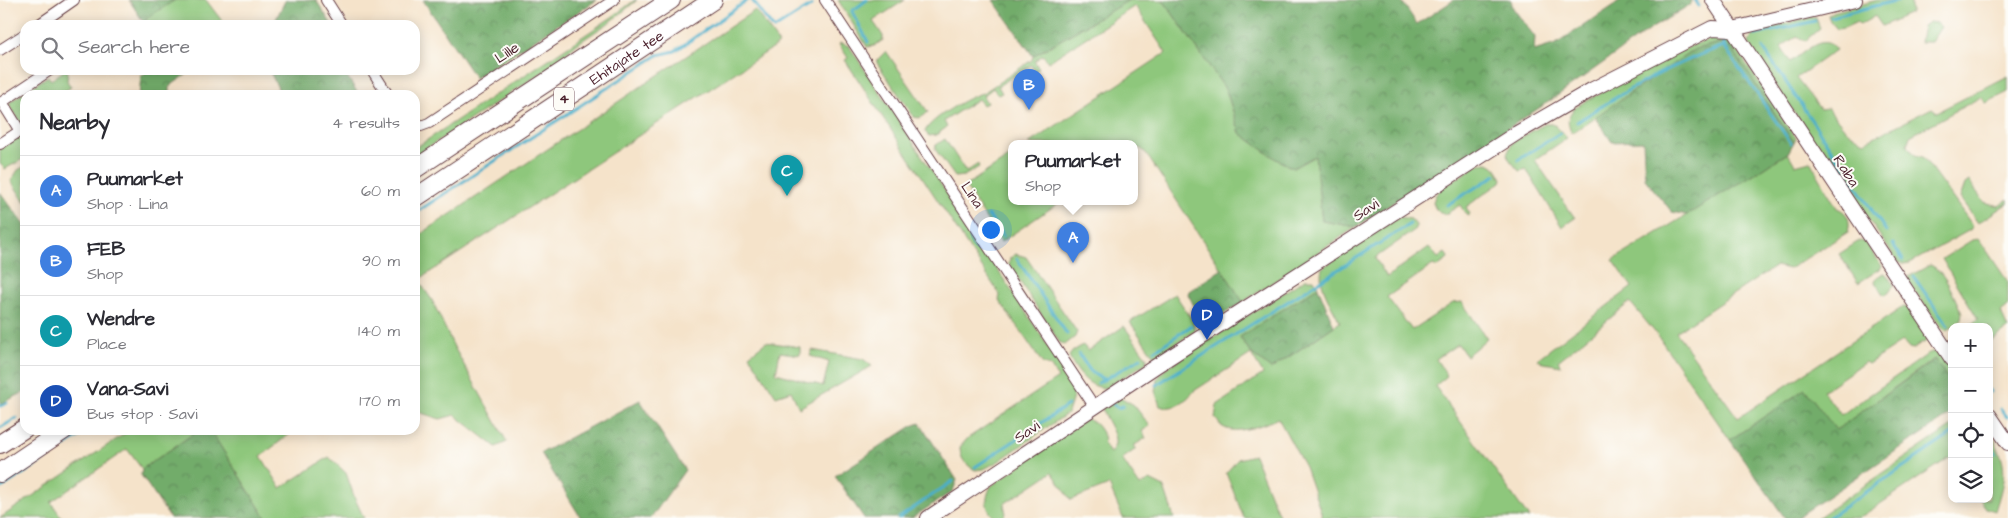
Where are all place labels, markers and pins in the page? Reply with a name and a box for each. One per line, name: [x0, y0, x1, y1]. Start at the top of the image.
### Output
pin: B: [1013, 69, 1045, 110]
pin: C: [771, 155, 803, 196]
pin: A: [1057, 222, 1089, 263]
pin: D: [1191, 299, 1223, 340]

